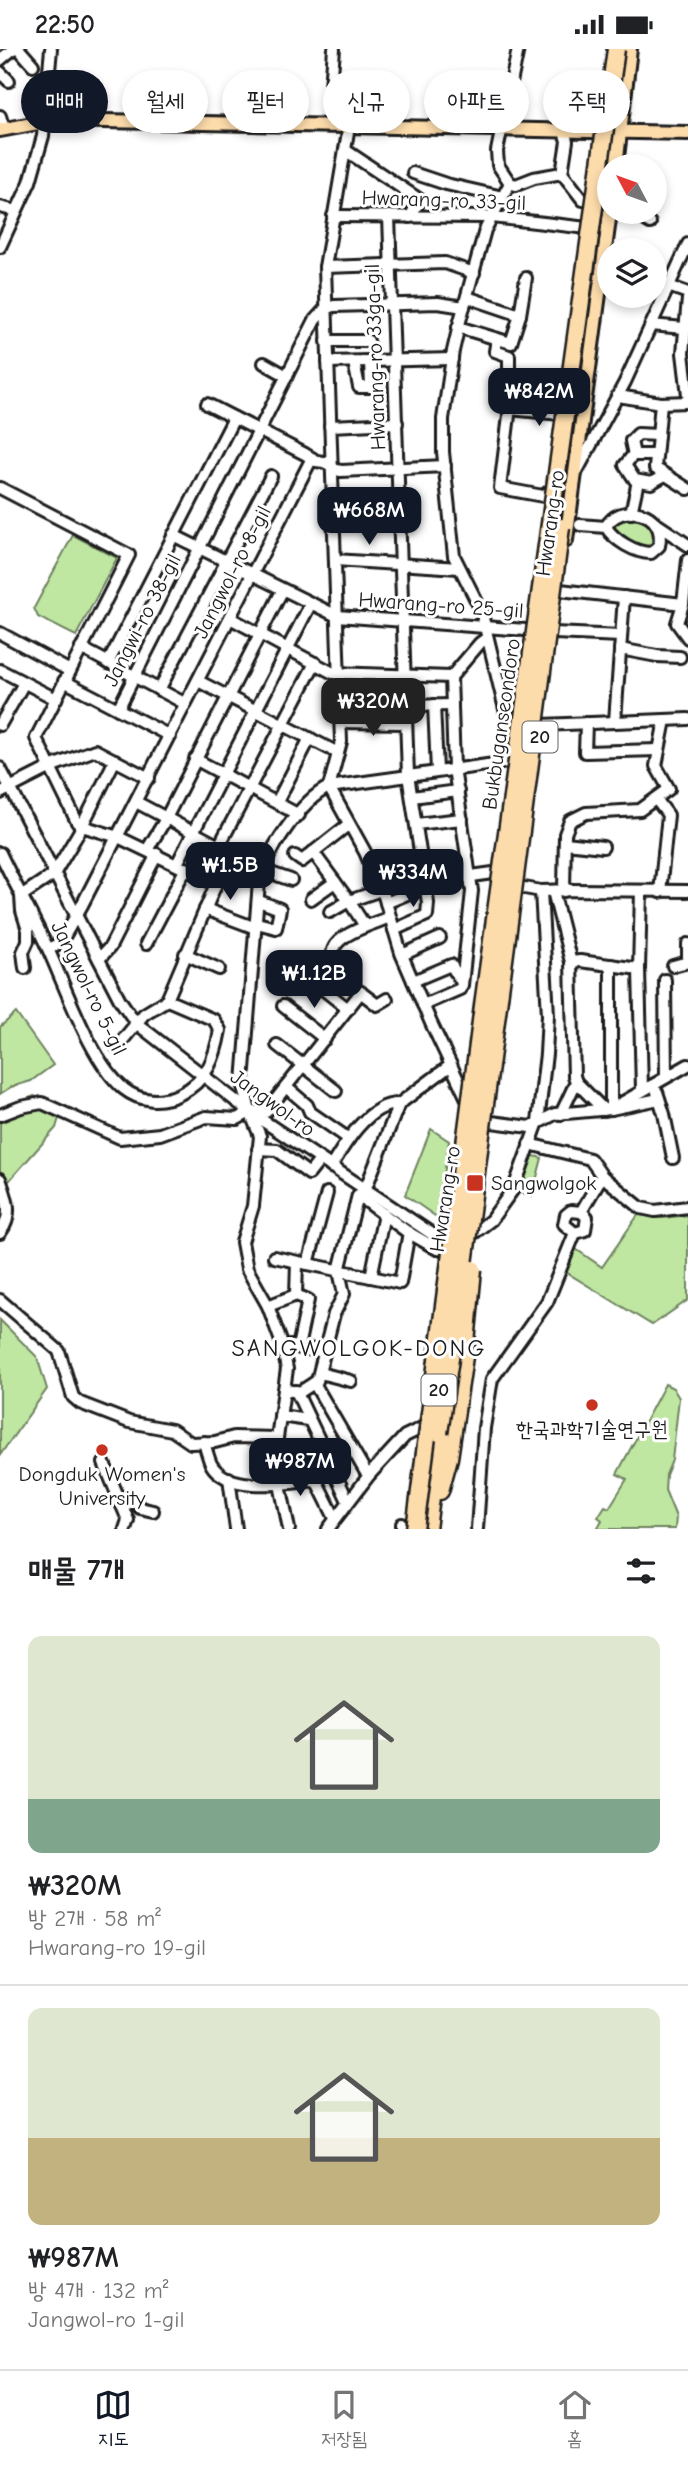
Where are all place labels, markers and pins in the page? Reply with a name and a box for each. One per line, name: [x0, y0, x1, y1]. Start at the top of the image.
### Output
pin: ₩842M: [490, 369, 588, 428]
pin: ₩668M: [320, 487, 418, 547]
pin: ₩320M: [324, 679, 422, 738]
pin: ₩1.5B: [181, 843, 279, 902]
pin: ₩334M: [364, 849, 462, 909]
pin: ₩1.12B: [257, 951, 371, 1010]
place label: Sangwolgok: [491, 1171, 596, 1195]
marker: Sangwolgok: [465, 1173, 485, 1193]
marker: 한국과학기술연구원: [584, 1397, 600, 1413]
place label: 한국과학기술연구원: [516, 1417, 668, 1441]
pin: ₩987M: [251, 1439, 349, 1498]
marker: Dongduk Women's University: [94, 1442, 110, 1458]
place label: Dongduk Women's University: [19, 1462, 185, 1510]

